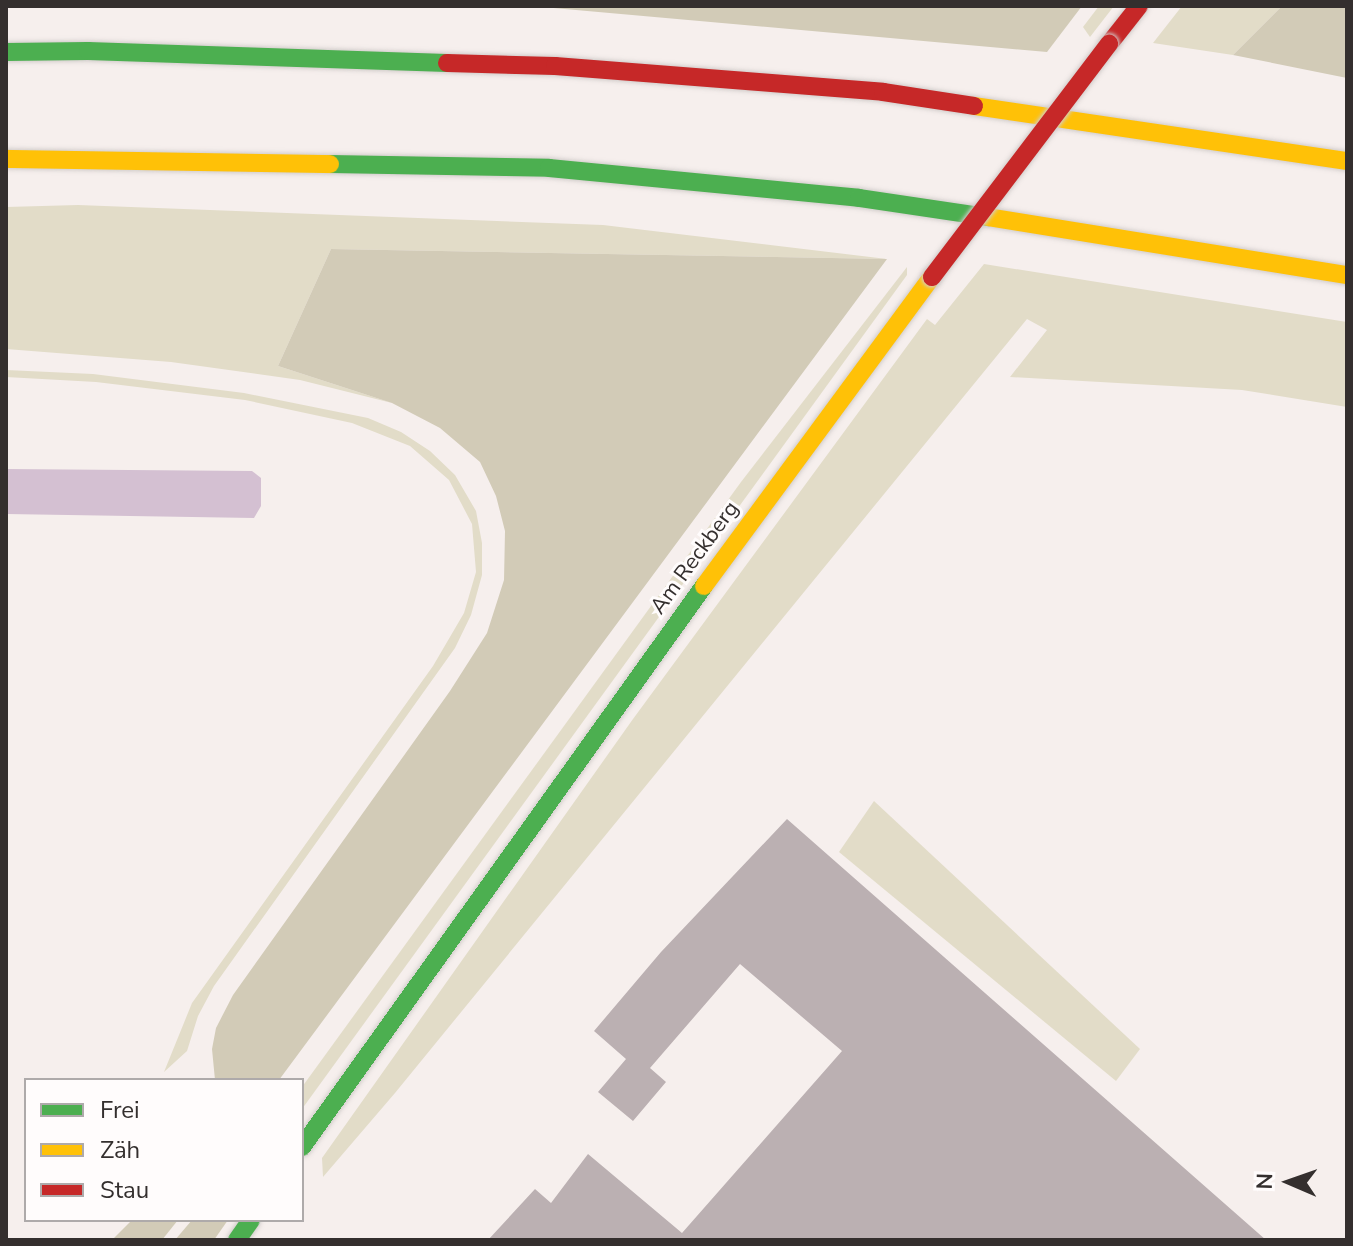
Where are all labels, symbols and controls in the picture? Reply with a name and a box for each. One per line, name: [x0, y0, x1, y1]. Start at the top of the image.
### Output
street label: Am Reckberg: [645, 496, 745, 620]
legend: [24, 1078, 304, 1222]
text: Frei: [100, 1094, 140, 1126]
text: Zäh: [100, 1134, 140, 1166]
north arrow: [1249, 1142, 1329, 1222]
text: N: [1250, 1172, 1280, 1190]
text: Stau: [100, 1174, 149, 1206]

